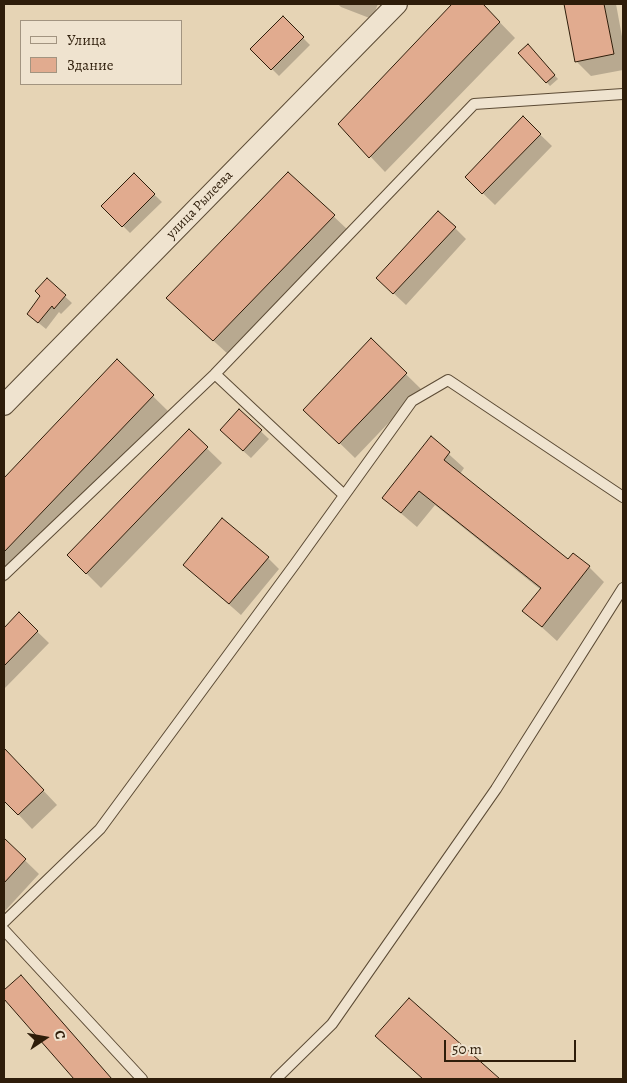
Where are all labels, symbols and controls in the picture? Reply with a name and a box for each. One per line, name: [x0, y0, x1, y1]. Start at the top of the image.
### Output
legend: [20, 20, 182, 85]
text: Улица: [67, 30, 106, 50]
text: Здание: [67, 55, 114, 75]
street label: улица Рылеева: [163, 167, 237, 243]
north arrow: [20, 1013, 70, 1063]
text: С: [50, 1029, 70, 1041]
scale bar: [447, 1030, 580, 1062]
text: 50 m: [452, 1039, 482, 1059]

